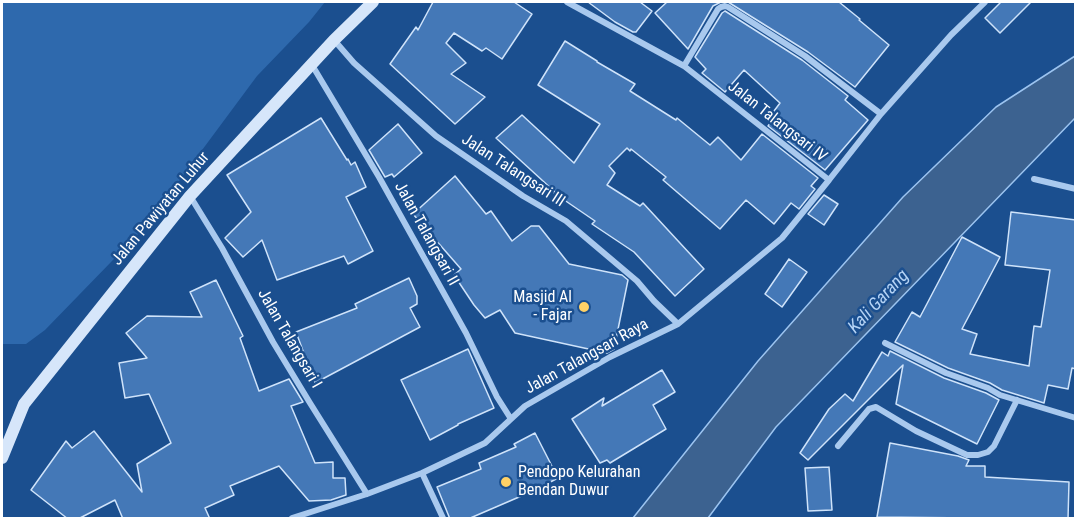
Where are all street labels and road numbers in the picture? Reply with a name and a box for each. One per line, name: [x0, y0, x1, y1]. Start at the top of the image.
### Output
street label: Jalan Talangsari IV: [724, 77, 830, 167]
street label: Jalan Talangsari III: [458, 130, 568, 212]
street label: Jalan Pawiyatan Luhur: [108, 148, 214, 270]
street label: Jalan Talangsari II: [390, 179, 462, 289]
street label: Jalan Talangsari I: [253, 286, 325, 392]
street label: Jalan Talangsari Raya: [522, 315, 652, 399]

